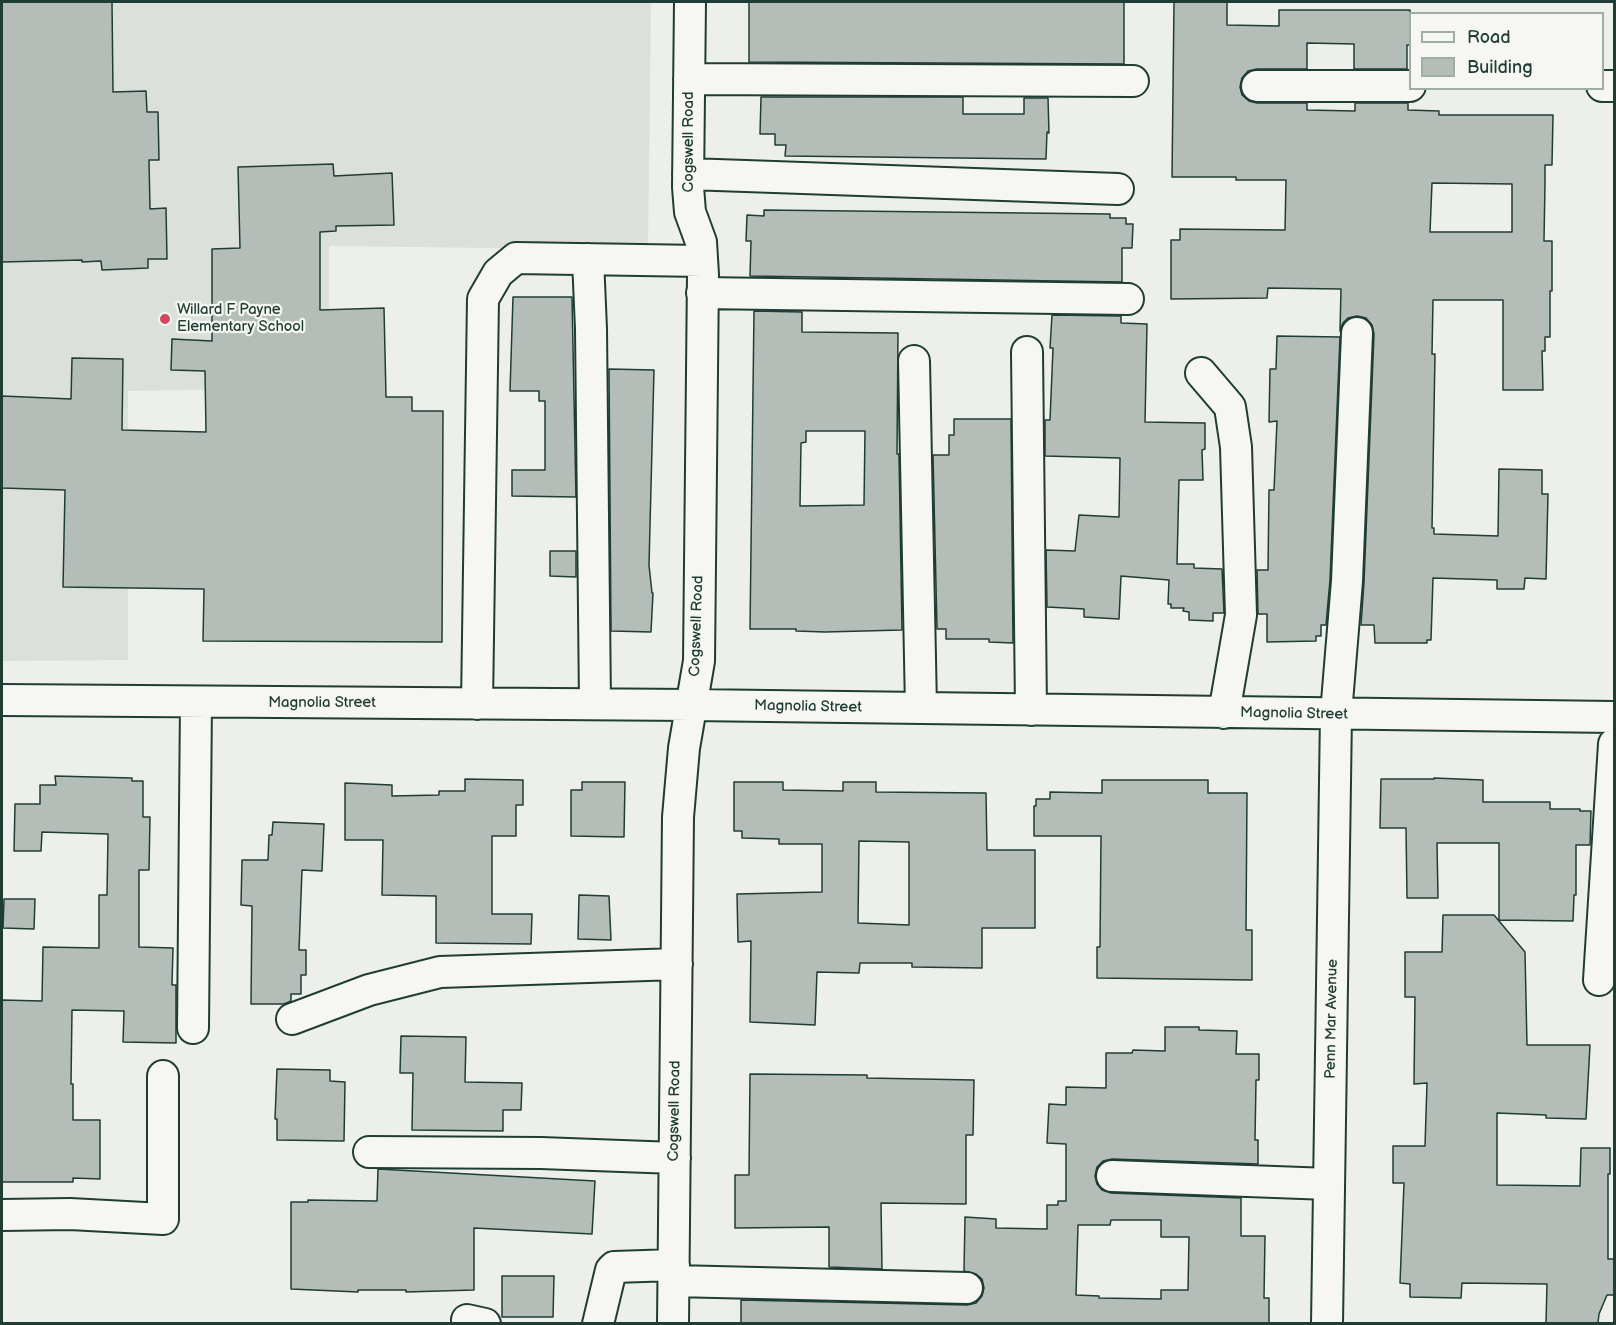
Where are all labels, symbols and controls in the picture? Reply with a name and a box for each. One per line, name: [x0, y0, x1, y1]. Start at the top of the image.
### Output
legend: [1409, 12, 1604, 90]
text: Road: [1467, 27, 1511, 48]
text: Building: [1467, 57, 1533, 78]
street label: Cogswell Road: [680, 91, 698, 193]
place label: Willard F Payne Elementary School: [177, 301, 304, 336]
marker: Willard F Payne Elementary School: [158, 312, 172, 326]
street label: Cogswell Road: [686, 575, 708, 677]
street label: Magnolia Street: [268, 694, 376, 712]
street label: Magnolia Street: [754, 697, 862, 717]
street label: Magnolia Street: [1240, 704, 1348, 724]
street label: Penn Mar Avenue: [1322, 959, 1342, 1079]
street label: Cogswell Road: [665, 1060, 685, 1162]

